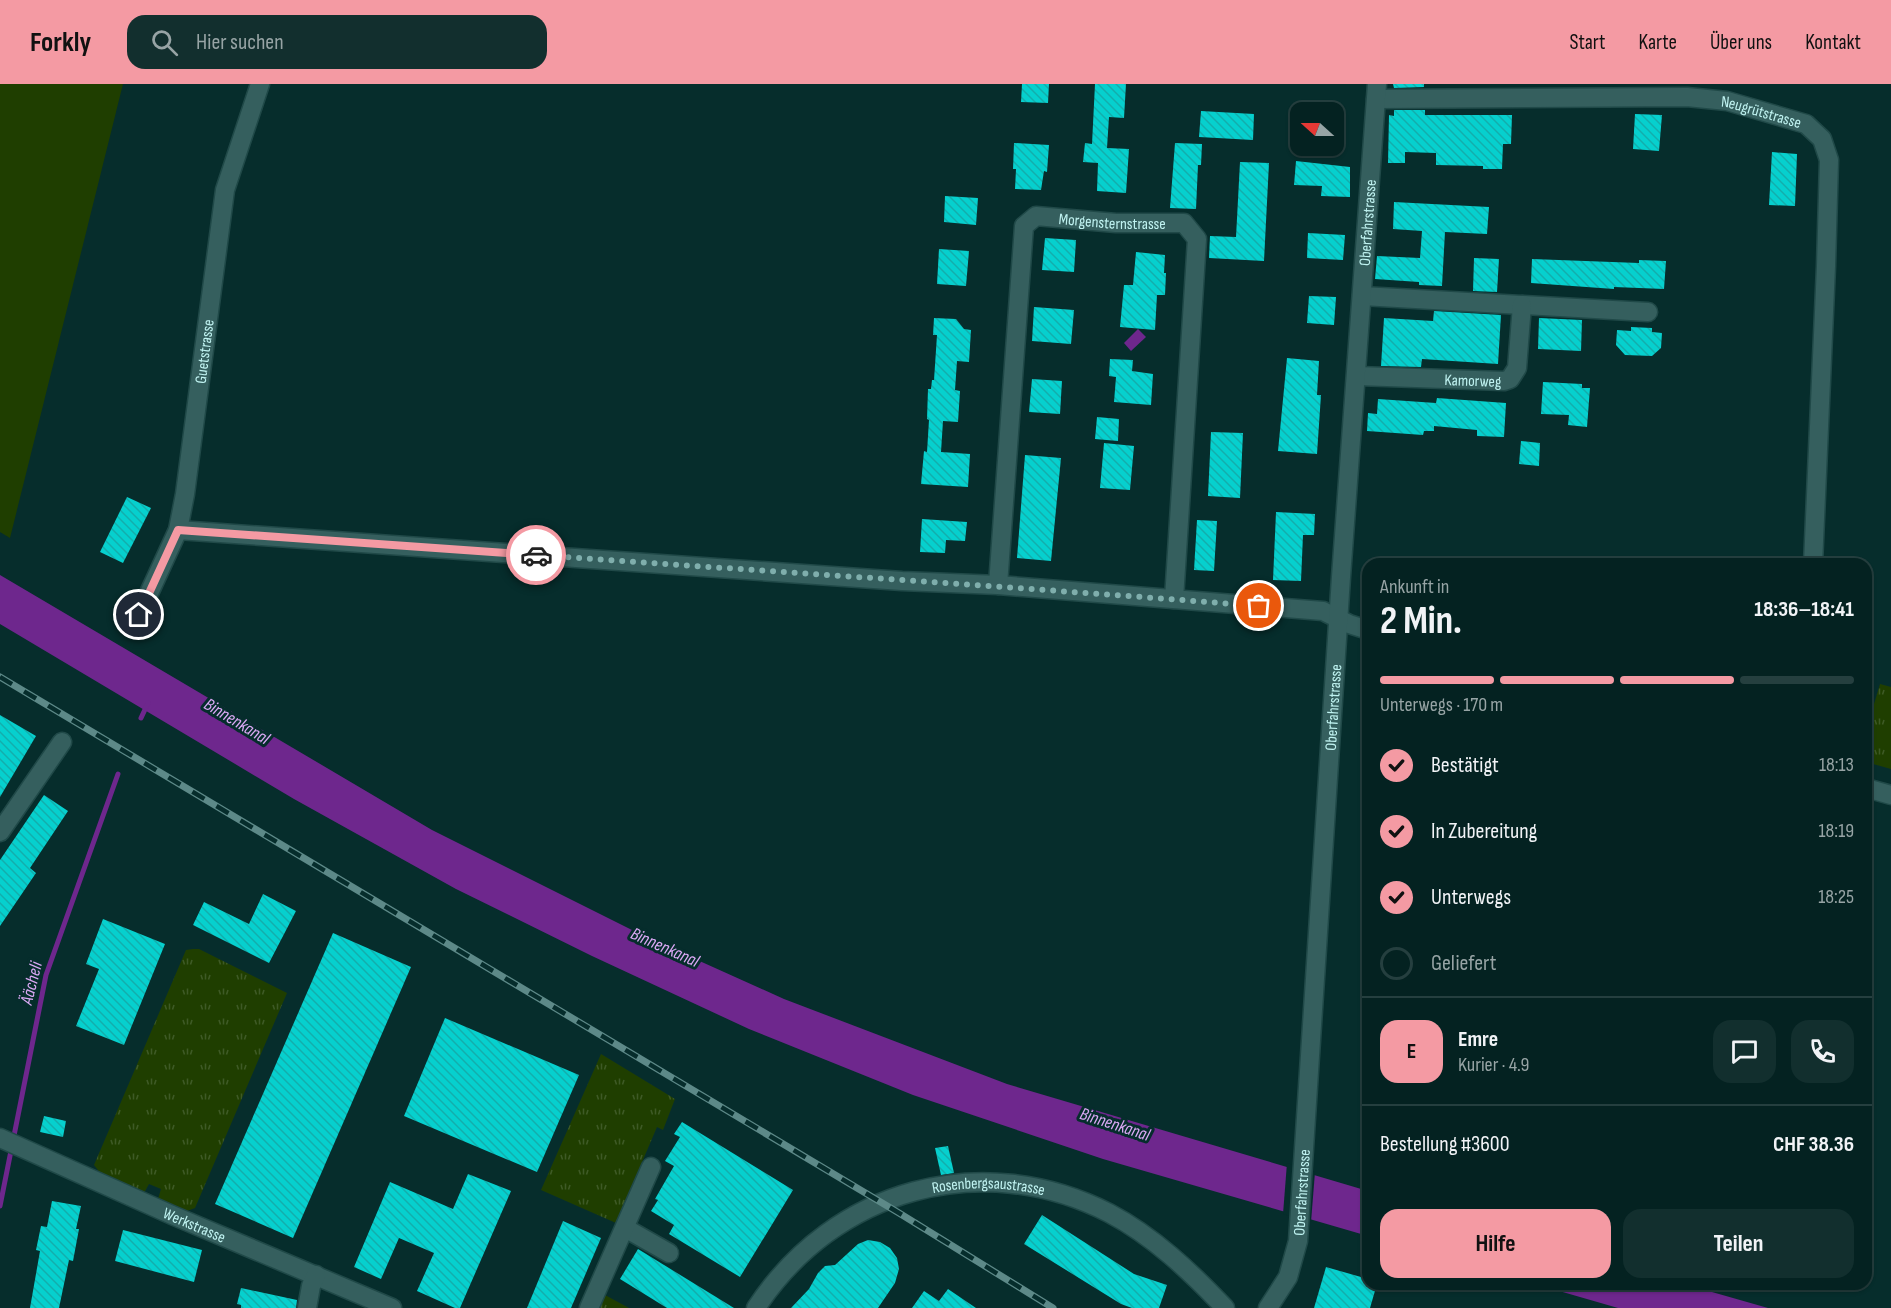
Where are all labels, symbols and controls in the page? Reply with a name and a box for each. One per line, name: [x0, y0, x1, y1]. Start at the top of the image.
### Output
search box: [127, 15, 547, 69]
text: Forkly: [30, 26, 91, 59]
icon: search: [148, 26, 181, 59]
text: Hier suchen: [196, 29, 284, 56]
text: Start: [1569, 30, 1606, 55]
text: Karte: [1639, 30, 1677, 55]
text: Über uns: [1710, 30, 1772, 55]
text: Kontakt: [1805, 30, 1861, 55]
street label: Neugrütstrasse: [1720, 92, 1803, 133]
north arrow: [1290, 102, 1344, 156]
map controls: [1290, 102, 1344, 156]
street label: Oberfahrstrasse: [1356, 179, 1381, 267]
street label: Morgensternstrasse: [1058, 210, 1166, 234]
street label: Guetstrasse: [192, 318, 219, 385]
street label: Kamorweg: [1444, 371, 1502, 392]
courier: [506, 525, 566, 585]
icon: car: [520, 539, 553, 572]
text: Ankunft in: [1380, 575, 1449, 599]
pin: [1233, 580, 1284, 631]
pin: [113, 589, 164, 640]
icon: bag: [1242, 589, 1275, 622]
text: 18:36–18:41: [1754, 596, 1854, 623]
icon: home: [122, 598, 155, 631]
text: 2 Min.: [1380, 598, 1462, 645]
street label: Oberfahrstrasse: [1322, 664, 1346, 751]
text: Unterwegs · 170 m: [1380, 693, 1503, 717]
water label: Binnenkanal: [200, 694, 274, 749]
icon: check: [1380, 749, 1413, 782]
text: Bestätigt: [1431, 752, 1499, 779]
text: 18:13: [1819, 753, 1854, 777]
icon: check: [1380, 815, 1413, 848]
text: In Zubereitung: [1431, 818, 1537, 845]
text: 18:19: [1819, 819, 1854, 843]
icon: check: [1380, 881, 1413, 914]
text: Unterwegs: [1431, 884, 1511, 911]
text: 18:25: [1818, 885, 1854, 909]
water label: Binnenkanal: [627, 923, 703, 972]
text: Geliefert: [1431, 950, 1496, 977]
water label: Äächeli: [16, 959, 47, 1008]
button: chat: [1713, 1020, 1776, 1083]
button: phone: [1791, 1020, 1854, 1083]
text: Emre: [1458, 1026, 1498, 1053]
text: E: [1407, 1038, 1416, 1065]
text: Kurier · 4.9: [1458, 1053, 1529, 1077]
water label: Binnenkanal: [1077, 1103, 1153, 1146]
text: Bestellung #3600: [1380, 1131, 1509, 1158]
text: CHF 38.36: [1773, 1131, 1854, 1158]
street label: Oberfahrstrasse: [1290, 1149, 1315, 1236]
street label: Rosenbergsaustrasse: [930, 1174, 1047, 1200]
street label: Werkstrasse: [160, 1204, 228, 1248]
button: Hilfe: [1380, 1209, 1611, 1278]
button: Teilen: [1623, 1209, 1854, 1278]

